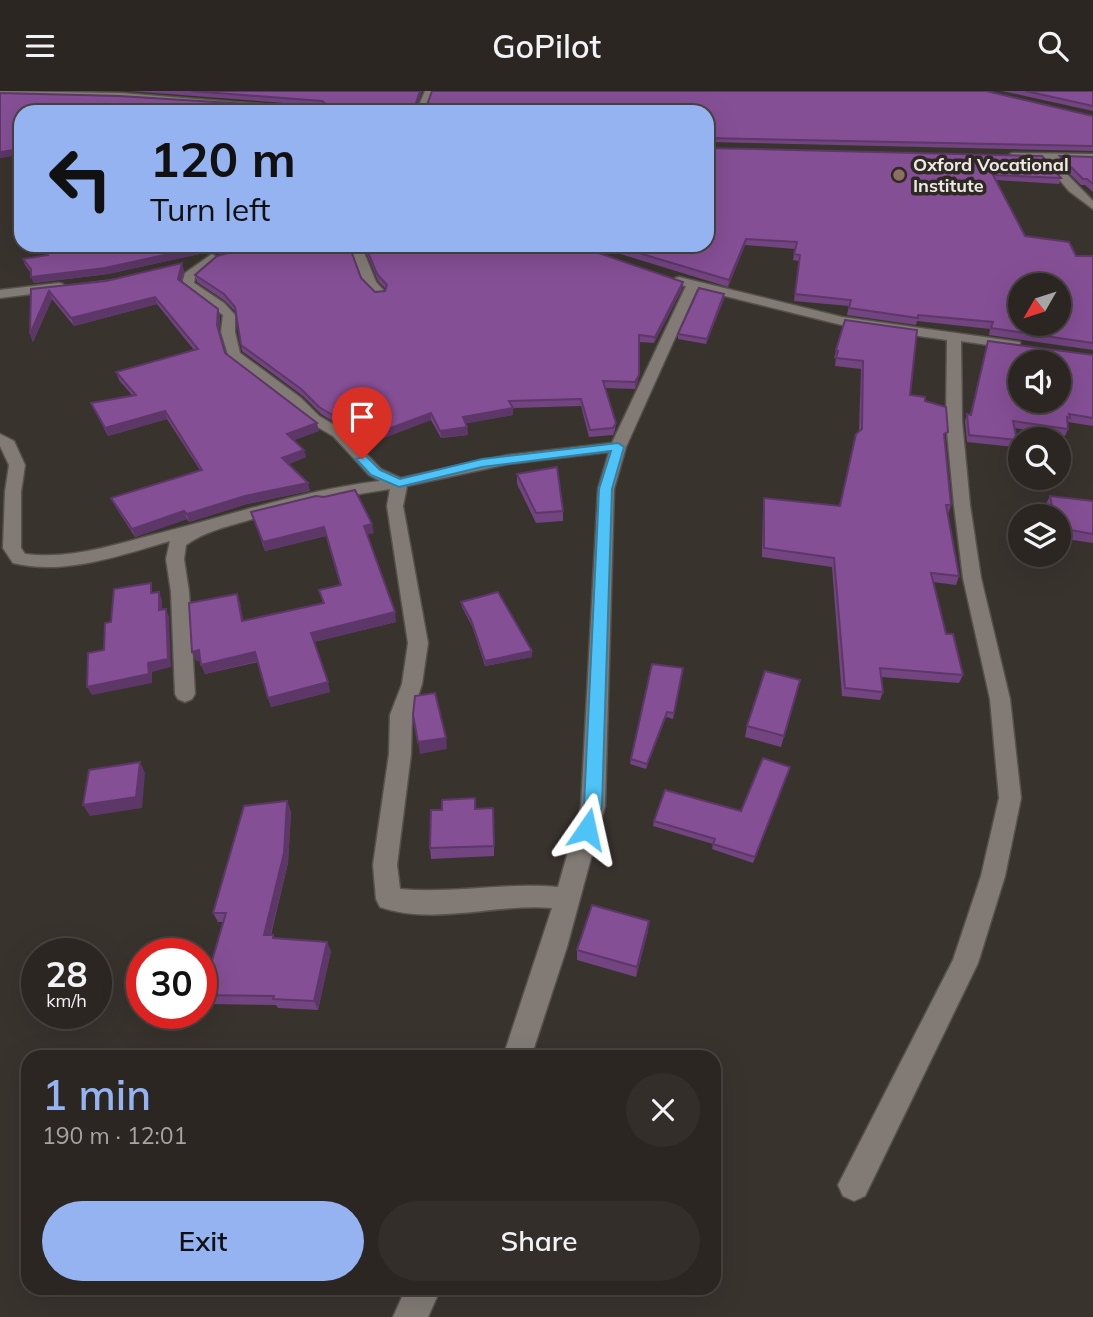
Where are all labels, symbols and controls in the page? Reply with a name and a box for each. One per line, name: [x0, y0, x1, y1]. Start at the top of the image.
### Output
text: GoPilot: [492, 26, 601, 66]
icon: menu: [21, 27, 59, 65]
icon: search: [1034, 27, 1072, 65]
text: 120 m: [150, 128, 296, 189]
icon: left: [35, 133, 126, 224]
place label: Oxford Vocational Institute: [913, 153, 1069, 197]
marker: Oxford Vocational Institute: [891, 167, 907, 183]
text: Turn left: [150, 189, 270, 229]
north arrow: [1008, 273, 1071, 336]
map controls: [1008, 273, 1071, 567]
button: sound: [1008, 350, 1071, 413]
pin: [332, 387, 392, 459]
icon: arrive: [343, 398, 381, 436]
button: search: [1008, 427, 1071, 490]
button: layers: [1008, 504, 1071, 567]
position arrow: [550, 792, 624, 866]
speed limit sign: 30: [126, 938, 217, 1029]
text: 28: [45, 952, 88, 996]
text: km/h: [46, 989, 87, 1012]
text: 1 min: [42, 1068, 151, 1121]
button: close: [626, 1073, 700, 1147]
text: 190 m · 12:01: [42, 1121, 187, 1150]
button: Exit: [42, 1201, 364, 1281]
button: Share: [378, 1201, 700, 1281]

